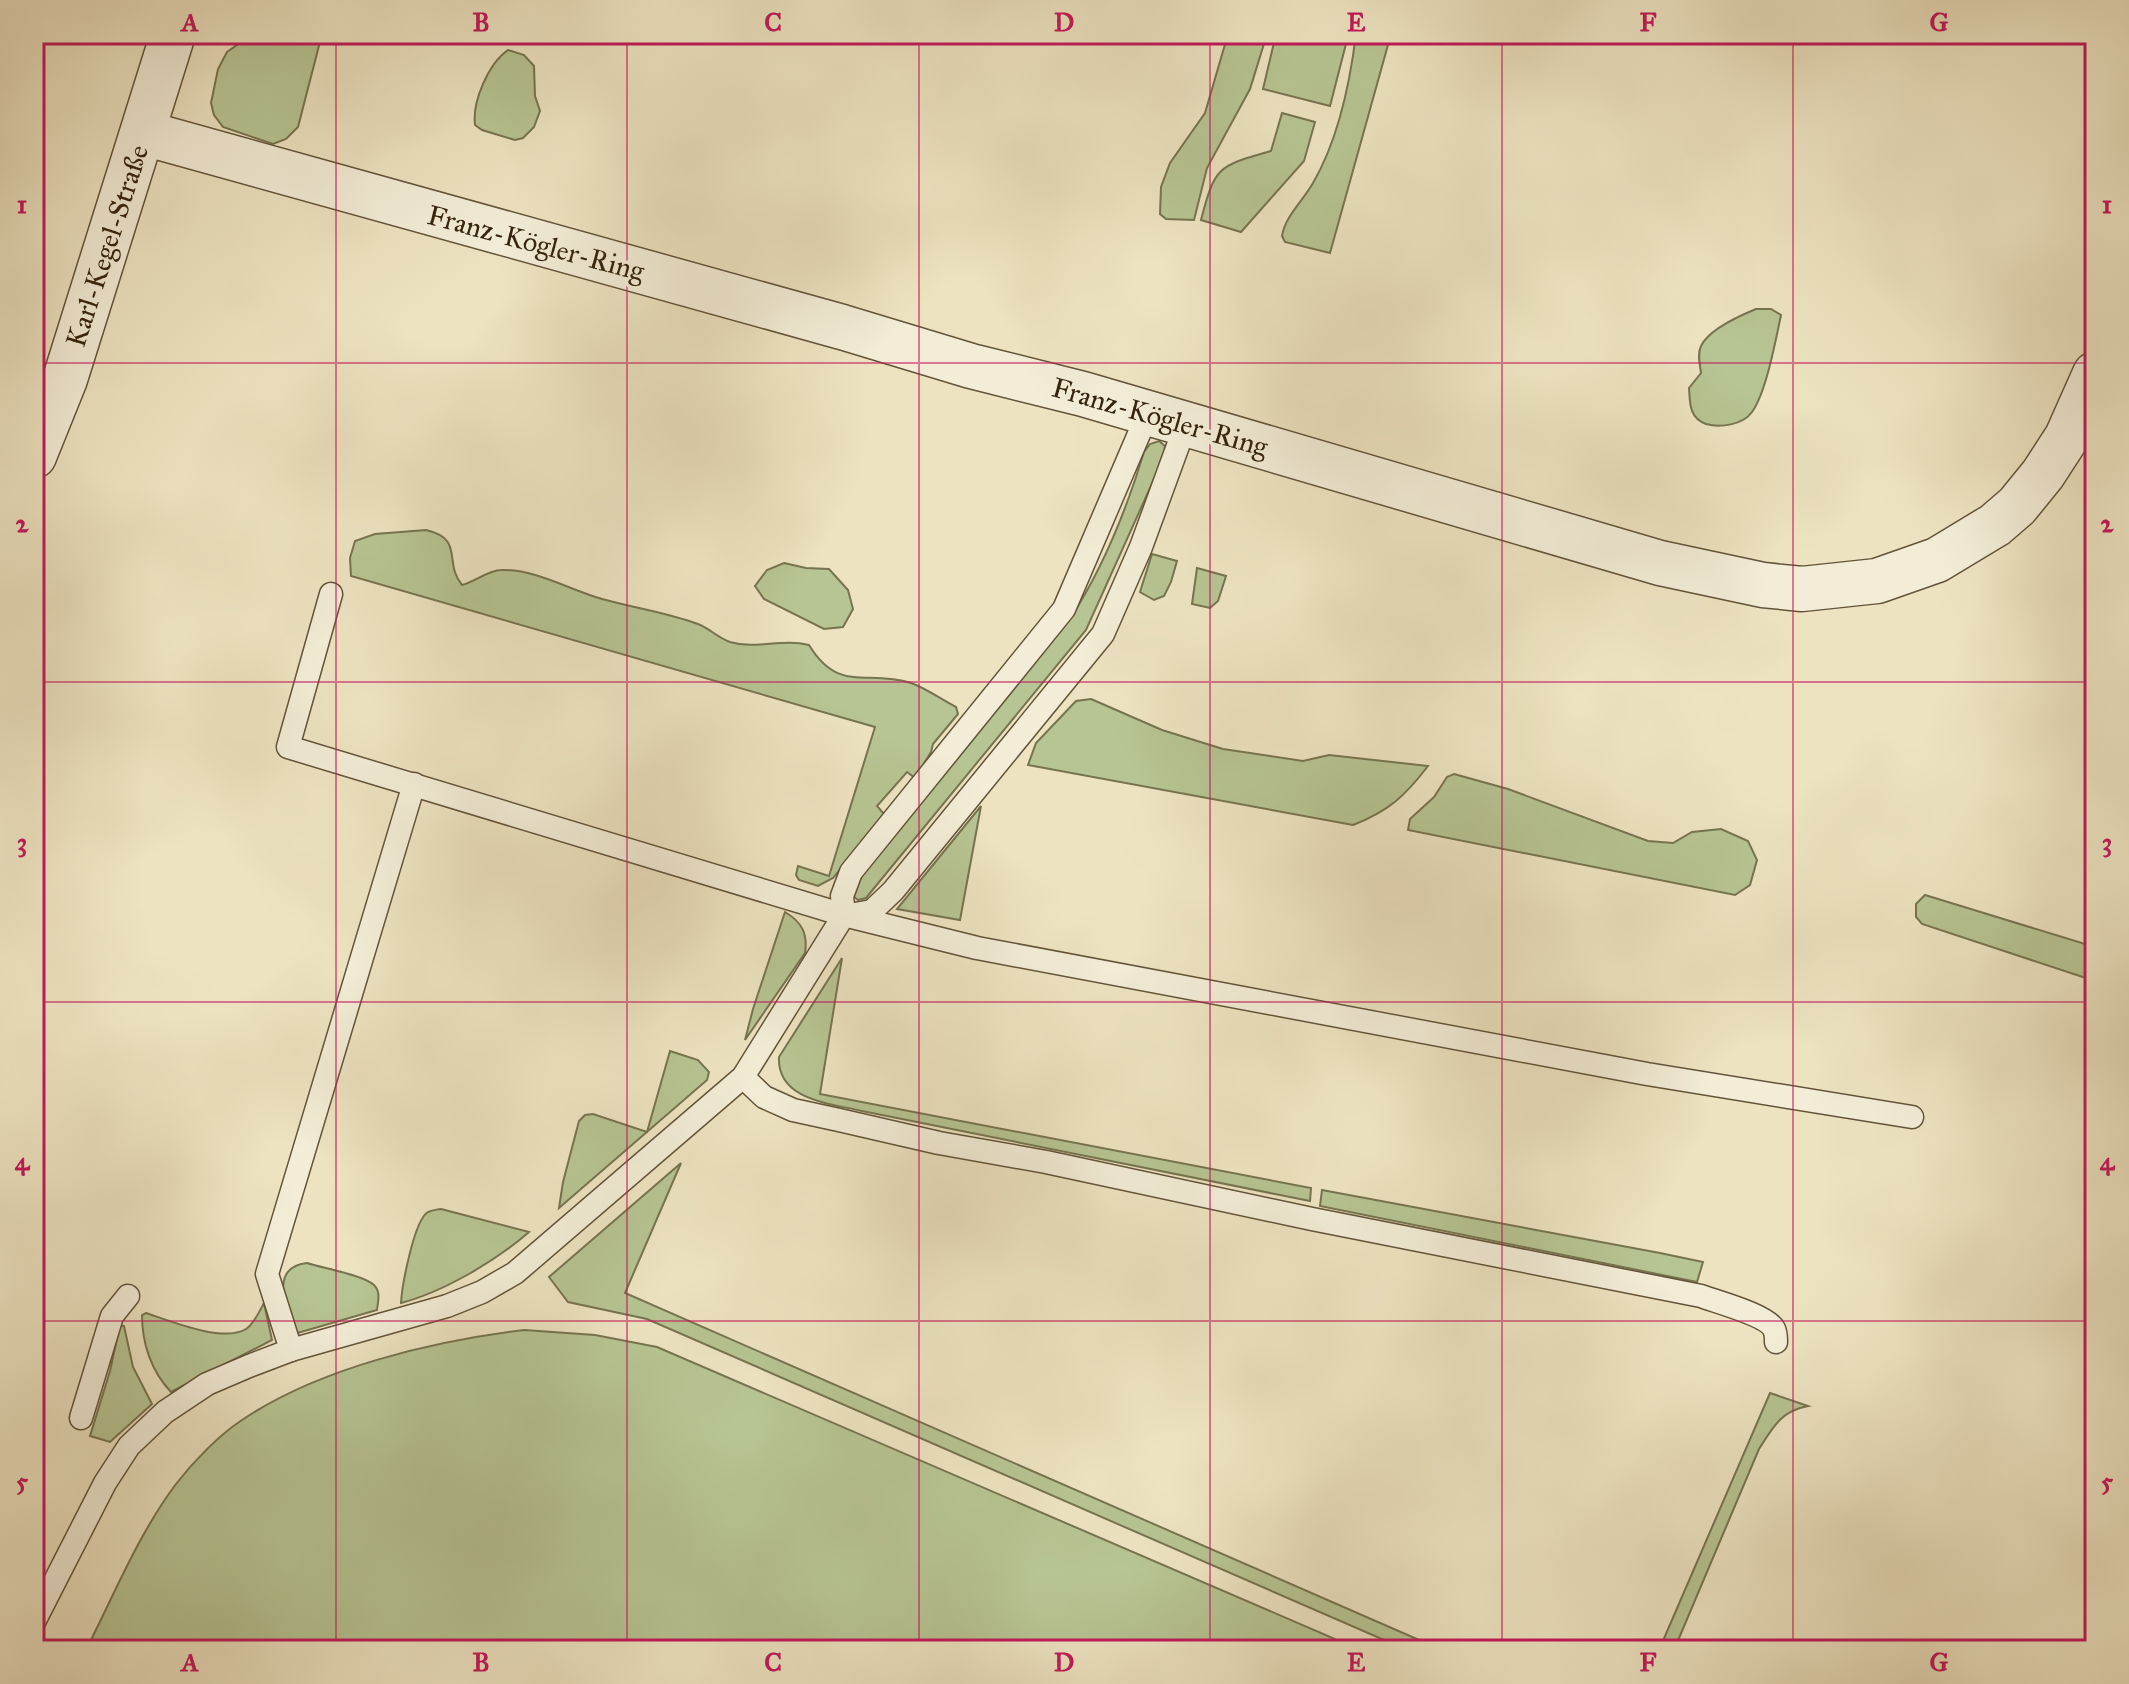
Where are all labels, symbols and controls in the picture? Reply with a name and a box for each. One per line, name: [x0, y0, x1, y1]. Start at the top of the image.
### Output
text: A: [179, 6, 199, 38]
text: B: [472, 6, 490, 38]
text: C: [764, 6, 782, 38]
text: D: [1054, 6, 1074, 38]
text: E: [1347, 6, 1366, 38]
text: F: [1640, 6, 1657, 38]
text: G: [1929, 6, 1949, 38]
street label: Karl-Kegel-Straße: [58, 140, 156, 352]
text: 1: [17, 188, 27, 220]
text: 1: [2102, 188, 2112, 220]
street label: Franz-Kögler-Ring: [424, 197, 649, 289]
street label: Franz-Kögler-Ring: [1048, 369, 1273, 465]
text: 2: [16, 507, 30, 539]
text: 2: [2101, 507, 2115, 539]
text: 3: [17, 826, 27, 858]
text: 3: [2102, 826, 2112, 858]
text: 4: [15, 1145, 31, 1177]
text: 4: [2100, 1145, 2116, 1177]
text: 5: [16, 1465, 29, 1497]
text: 5: [2101, 1465, 2114, 1497]
text: A: [179, 1646, 199, 1678]
text: B: [472, 1646, 490, 1678]
text: C: [764, 1646, 782, 1678]
text: D: [1054, 1646, 1074, 1678]
text: E: [1347, 1646, 1366, 1678]
text: F: [1640, 1646, 1657, 1678]
text: G: [1929, 1646, 1949, 1678]

